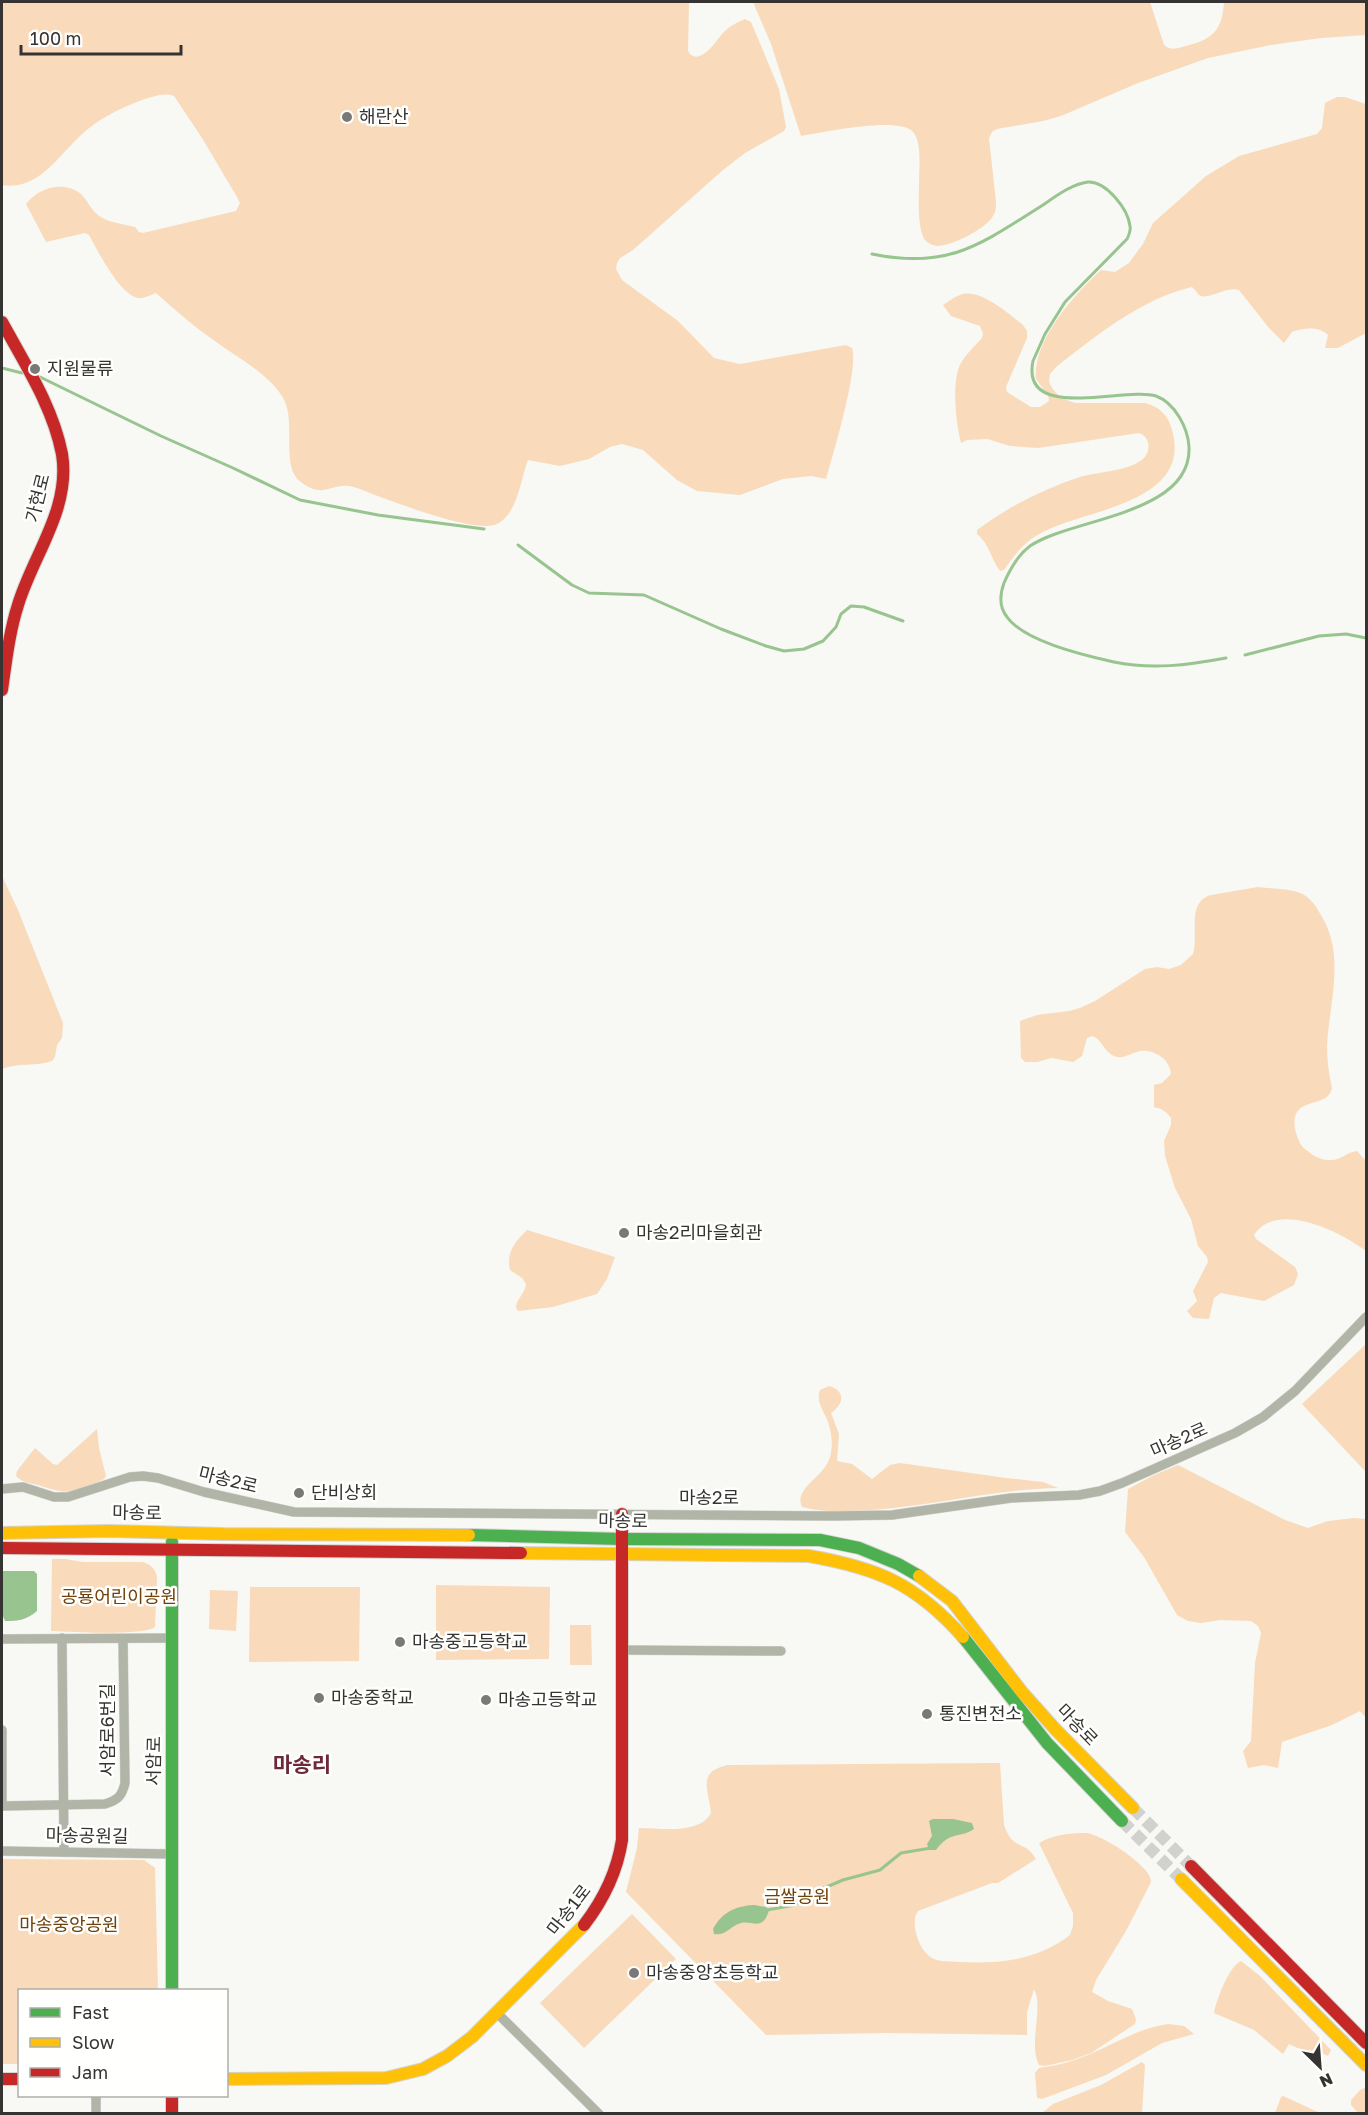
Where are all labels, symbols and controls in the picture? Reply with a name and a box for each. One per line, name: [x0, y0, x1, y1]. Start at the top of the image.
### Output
scale bar: [21, 18, 182, 56]
text: 100 m: [30, 27, 81, 49]
place label: 해란산: [359, 105, 409, 127]
marker: 해란산: [340, 110, 354, 124]
place label: 지원물류: [47, 357, 113, 379]
marker: 지원물류: [28, 362, 42, 376]
street label: 가현로: [20, 471, 54, 525]
place label: 마송2리마을회관: [636, 1221, 763, 1243]
marker: 마송2리마을회관: [617, 1226, 631, 1240]
street label: 마송2로: [1147, 1417, 1211, 1461]
street label: 마송2로: [196, 1461, 260, 1497]
place label: 단비상회: [311, 1481, 377, 1503]
marker: 단비상회: [292, 1486, 306, 1500]
street label: 마송2로: [679, 1486, 739, 1508]
street label: 마송로: [112, 1501, 162, 1523]
street label: 마송로: [598, 1509, 648, 1531]
park label: 공룡어린이공원: [61, 1585, 177, 1607]
place label: 마송중고등학교: [412, 1630, 528, 1652]
marker: 마송중고등학교: [393, 1635, 407, 1649]
street label: 서암로6번길: [96, 1683, 118, 1777]
place label: 마송중학교: [331, 1686, 414, 1708]
place label: 마송고등학교: [498, 1688, 597, 1710]
marker: 마송중학교: [312, 1691, 326, 1705]
marker: 마송고등학교: [479, 1693, 493, 1707]
street label: 마송로: [1053, 1699, 1103, 1750]
place label: 통진변전소: [939, 1702, 1022, 1724]
marker: 통진변전소: [920, 1707, 934, 1721]
street label: 서암로: [142, 1736, 164, 1786]
district label: 마송리: [273, 1751, 331, 1777]
street label: 마송공원길: [45, 1823, 129, 1847]
street label: 마송1로: [542, 1880, 595, 1939]
park label: 금쌀공원: [764, 1885, 830, 1907]
park label: 마송중앙공원: [19, 1913, 119, 1935]
place label: 마송중앙초등학교: [646, 1961, 778, 1983]
marker: 마송중앙초등학교: [627, 1966, 641, 1980]
legend: [18, 1989, 228, 2097]
text: Fast: [72, 2001, 109, 2023]
text: Slow: [72, 2031, 115, 2053]
north arrow: [1290, 2037, 1350, 2097]
text: Jam: [72, 2061, 108, 2083]
text: N: [1317, 2069, 1336, 2092]

